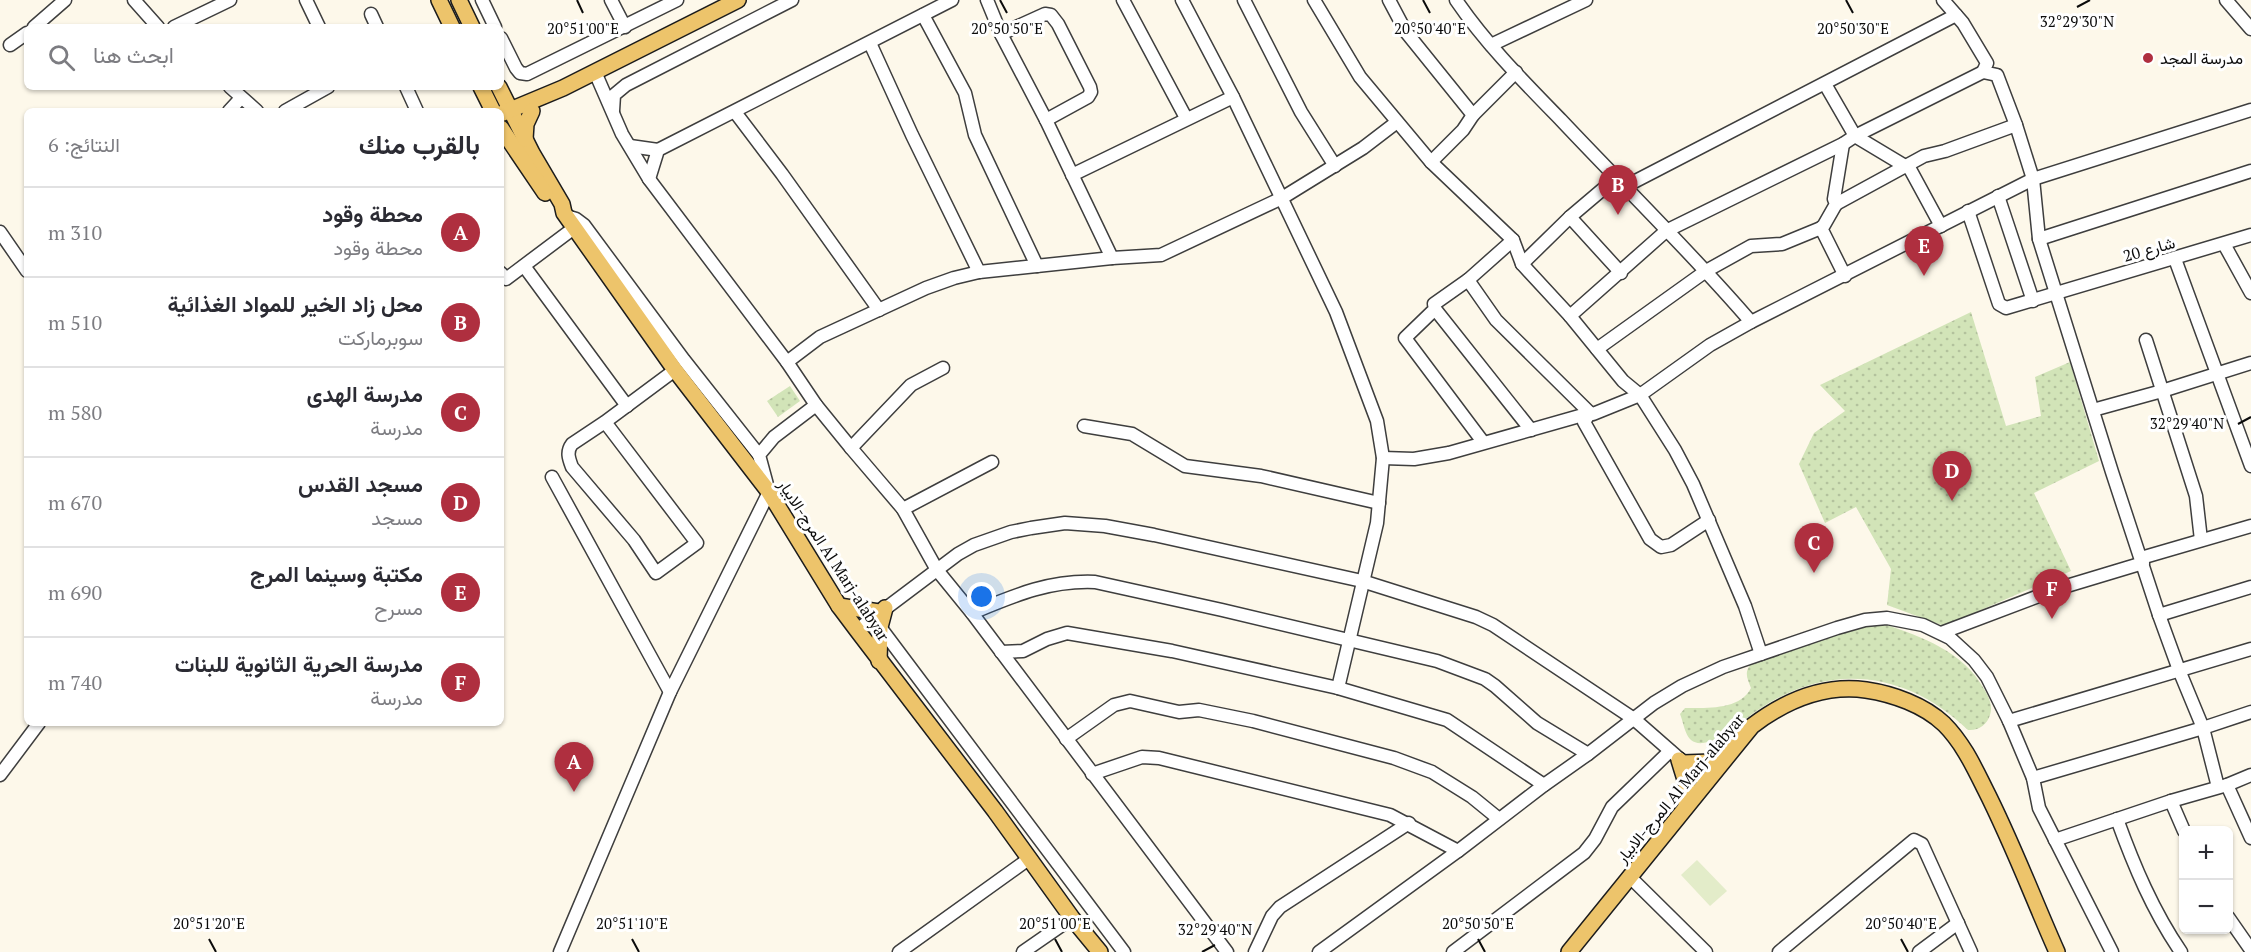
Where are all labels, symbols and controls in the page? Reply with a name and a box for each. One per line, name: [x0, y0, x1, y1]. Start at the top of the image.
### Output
text: 32°29'30"N: [2040, 11, 2114, 31]
text: 20°51'00"E: [547, 18, 619, 38]
text: 20°50'50"E: [971, 18, 1043, 38]
text: 20°50'40"E: [1394, 18, 1466, 38]
text: 20°50'30"E: [1817, 18, 1889, 38]
search box: [24, 24, 504, 90]
text: ابحث هنا: [93, 40, 174, 69]
icon: search: [45, 41, 78, 74]
place label: مدرسة المجد: [2160, 47, 2243, 69]
marker: مدرسة المجد: [2141, 51, 2155, 65]
text: بالقرب منك: [359, 127, 480, 161]
text: النتائج: 6: [48, 131, 120, 158]
pin: B: [1598, 166, 1638, 215]
text: محطة وقود: [322, 199, 423, 228]
text: 310 m: [48, 219, 102, 246]
text: A: [453, 219, 468, 246]
pin: E: [1904, 226, 1944, 276]
street label: شارع 20: [2120, 231, 2178, 268]
text: محطة وقود: [333, 234, 423, 261]
text: محل زاد الخير للمواد الغذائية: [167, 289, 423, 318]
text: 510 m: [48, 309, 102, 336]
text: B: [454, 309, 467, 336]
text: سوبرماركت: [338, 324, 423, 351]
text: مدرسة الهدى: [307, 379, 423, 408]
text: 580 m: [48, 399, 102, 426]
text: C: [454, 399, 467, 426]
text: 32°29'40"N: [2150, 413, 2224, 433]
text: مدرسة: [370, 414, 423, 441]
pin: D: [1932, 452, 1972, 501]
text: مسجد القدس: [298, 469, 423, 498]
street label: المرج-الابيار Al Marj-alabyar: [772, 474, 895, 646]
text: 670 m: [48, 489, 102, 516]
text: D: [453, 489, 468, 516]
text: مسجد: [371, 504, 423, 531]
pin: C: [1794, 524, 1834, 573]
text: مكتبة وسينما المرج: [250, 559, 423, 588]
pin: F: [2032, 570, 2072, 619]
text: 690 m: [48, 579, 102, 606]
text: E: [454, 579, 467, 606]
your location: [967, 582, 996, 611]
text: مسرح: [374, 594, 423, 621]
text: مدرسة الحرية الثانوية للبنات: [175, 649, 423, 678]
text: 740 m: [48, 669, 102, 696]
text: F: [455, 669, 466, 696]
text: مدرسة: [370, 684, 423, 711]
street label: المرج-الابيار Al Marj-alabyar: [1610, 708, 1750, 869]
pin: A: [554, 742, 594, 792]
map controls: [2179, 826, 2233, 934]
button: +: [2179, 826, 2233, 880]
button: −: [2179, 880, 2233, 934]
text: 20°51'20"E: [173, 913, 245, 933]
text: 20°51'10"E: [596, 913, 668, 933]
text: 20°51'00"E: [1019, 913, 1091, 933]
text: 20°50'50"E: [1442, 913, 1514, 933]
text: 20°50'40"E: [1865, 913, 1937, 933]
text: 32°29'40"N: [1178, 919, 1252, 939]

